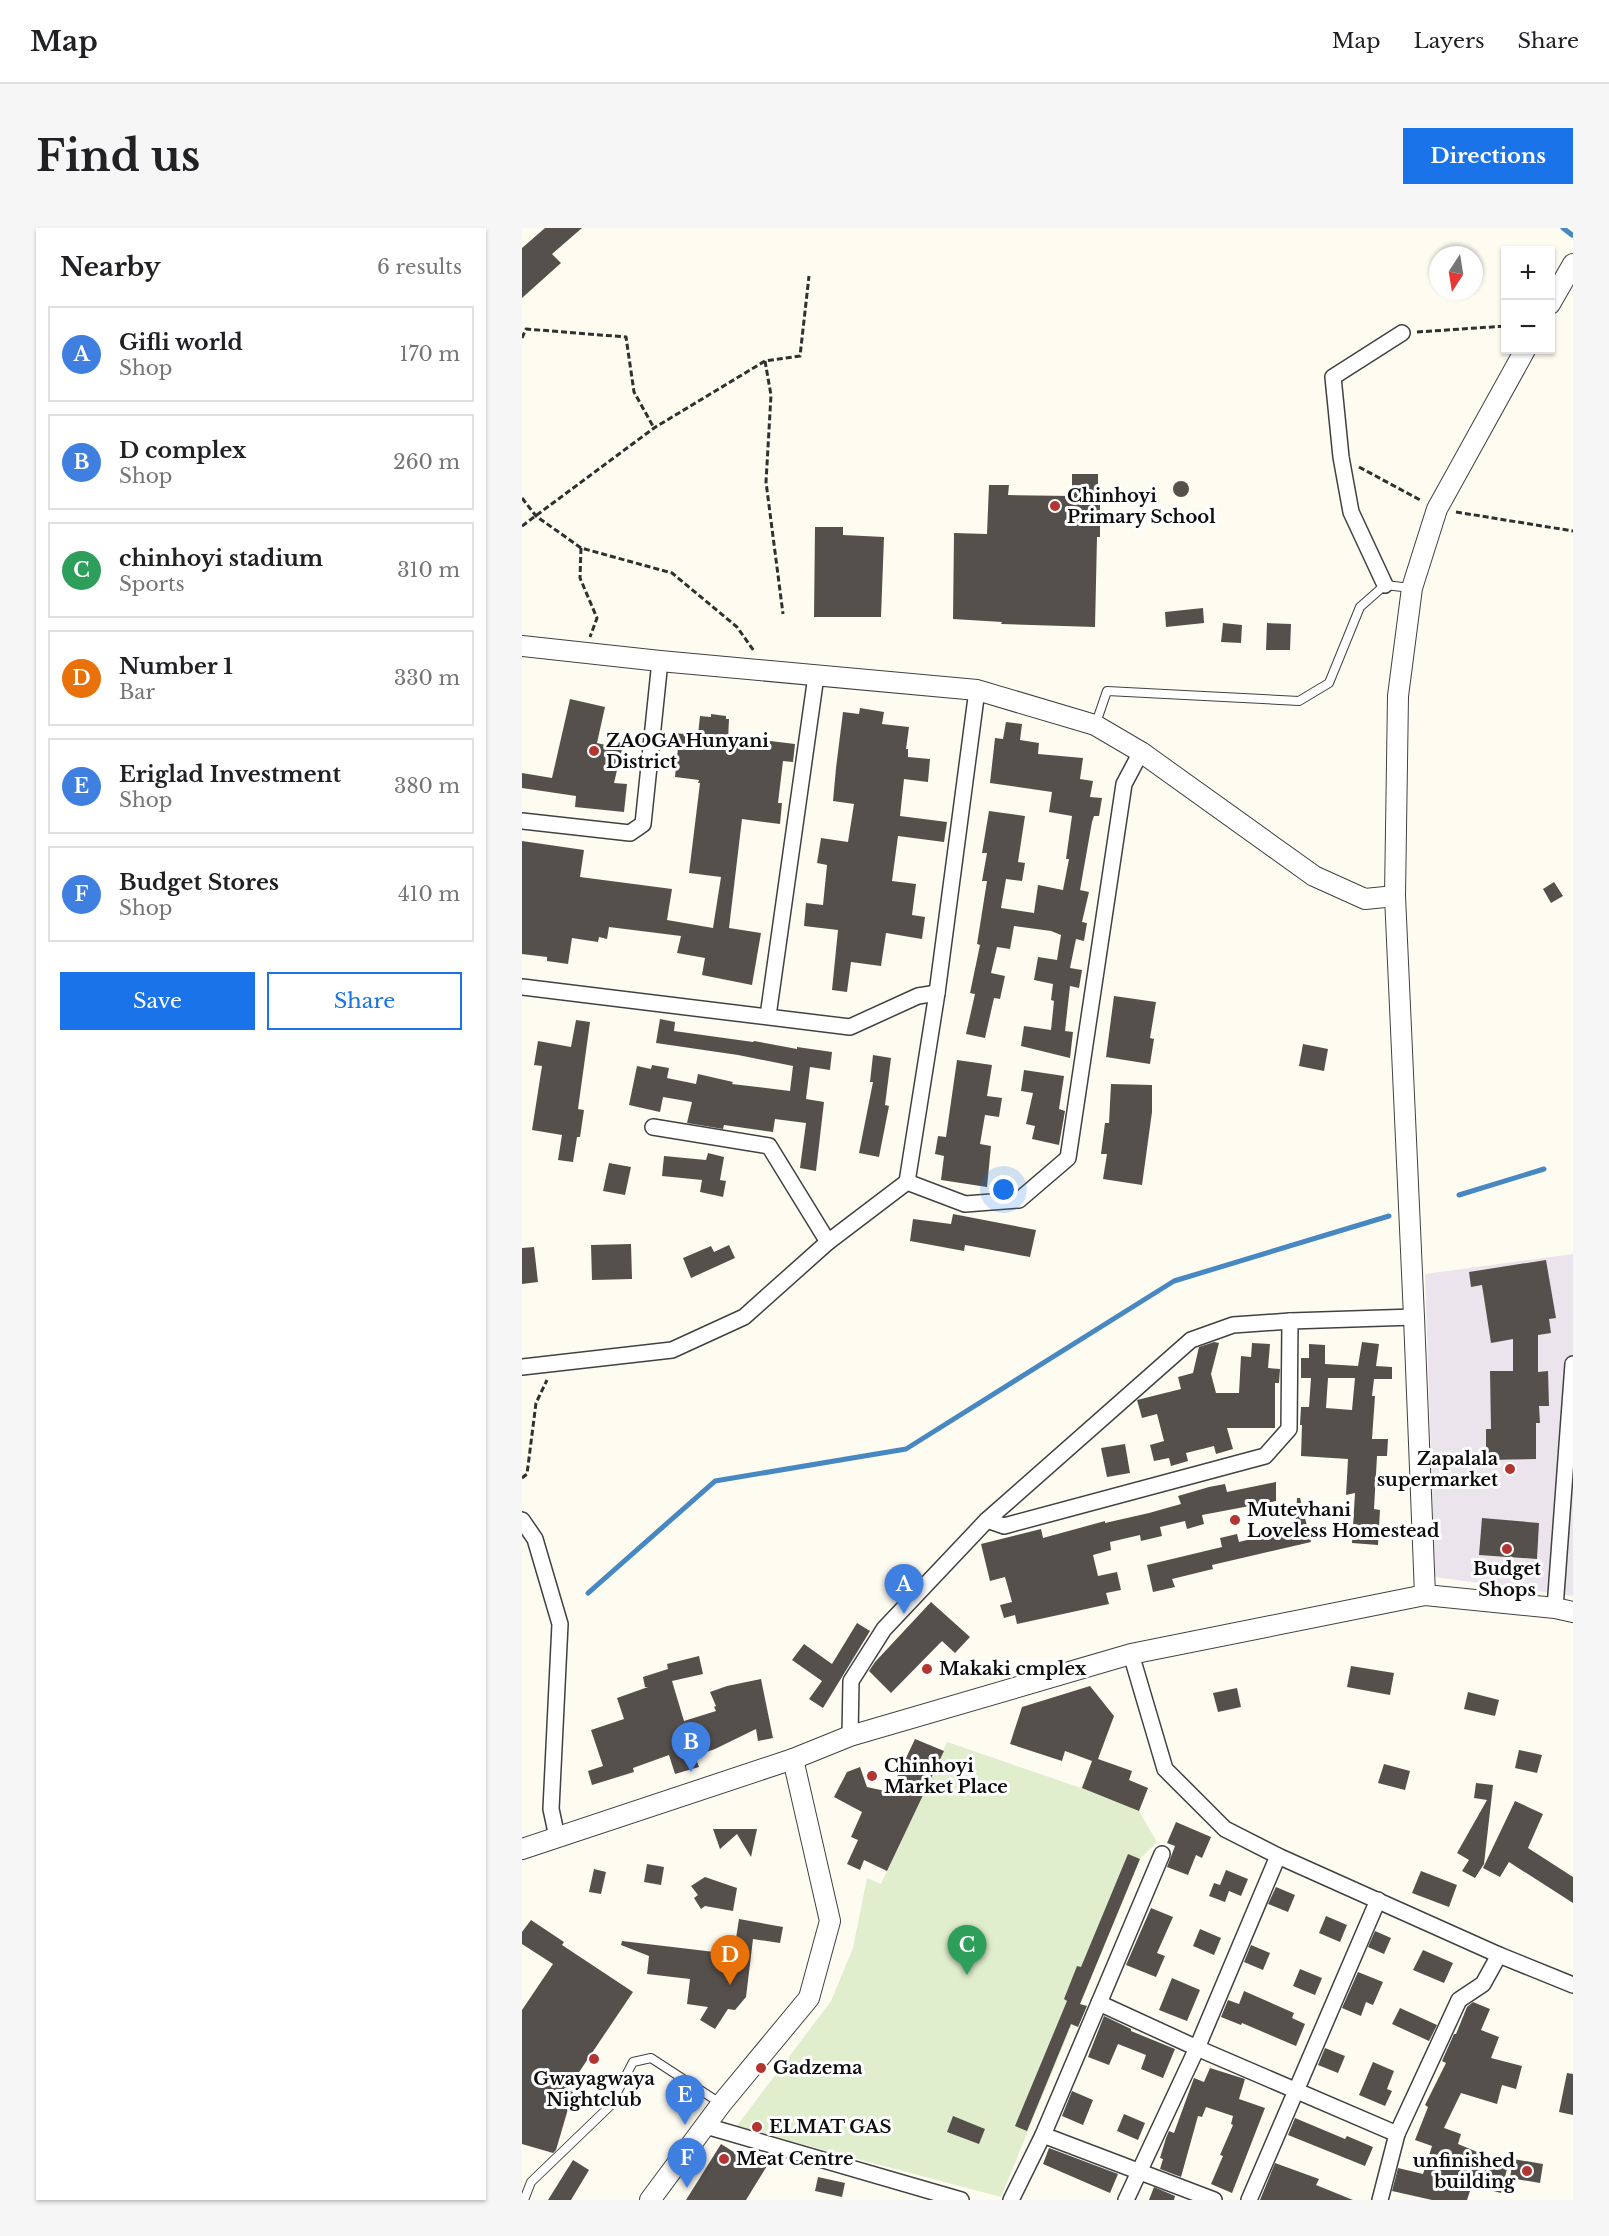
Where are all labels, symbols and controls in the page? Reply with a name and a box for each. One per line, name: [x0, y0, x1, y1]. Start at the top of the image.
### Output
text: Map: [30, 24, 98, 59]
text: Map: [1332, 28, 1381, 54]
text: Layers: [1414, 28, 1485, 54]
text: Share: [1518, 28, 1579, 54]
button: Directions: [1403, 128, 1573, 184]
text: Find us: [36, 130, 200, 182]
north arrow: [1429, 246, 1483, 300]
map controls: [1501, 246, 1555, 354]
button: +: [1501, 246, 1555, 300]
text: Nearby: [60, 251, 161, 283]
text: 6 results: [377, 255, 462, 279]
button: −: [1501, 300, 1555, 354]
text: Gifli world: [119, 329, 243, 356]
text: A: [73, 342, 90, 366]
text: 170 m: [400, 342, 460, 366]
text: Shop: [119, 356, 172, 380]
text: D complex: [119, 437, 246, 464]
text: B: [74, 450, 89, 474]
text: 260 m: [393, 450, 460, 474]
text: Shop: [119, 464, 172, 488]
place label: Chinhoyi Primary School: [1067, 485, 1216, 528]
marker: Chinhoyi Primary School: [1048, 499, 1062, 513]
text: chinhoyi stadium: [119, 545, 323, 572]
text: C: [73, 558, 90, 582]
text: 310 m: [397, 558, 460, 582]
text: Sports: [119, 572, 185, 596]
text: Number 1: [119, 653, 233, 680]
text: D: [72, 666, 91, 690]
text: 330 m: [394, 666, 460, 690]
text: Bar: [119, 680, 155, 704]
place label: ZAOGA Hunyani District: [606, 730, 769, 773]
marker: ZAOGA Hunyani District: [587, 744, 601, 758]
text: Eriglad Investment: [119, 761, 341, 788]
text: E: [74, 774, 89, 798]
text: 380 m: [394, 774, 460, 798]
text: Shop: [119, 788, 172, 812]
text: Budget Stores: [119, 869, 279, 896]
text: F: [75, 882, 88, 906]
text: 410 m: [398, 882, 460, 906]
text: Shop: [119, 896, 172, 920]
button: Save: [60, 972, 255, 1030]
button: Share: [267, 972, 462, 1030]
your location: [989, 1175, 1018, 1204]
place label: Zapalala supermarket: [1377, 1448, 1499, 1491]
marker: Zapalala supermarket: [1503, 1462, 1517, 1476]
place label: Mutevhani Loveless Homestead: [1247, 1499, 1440, 1542]
marker: Mutevhani Loveless Homestead: [1228, 1513, 1242, 1527]
marker: Budget Shops: [1500, 1542, 1514, 1556]
place label: Budget Shops: [1473, 1558, 1541, 1601]
pin: A: [884, 1564, 923, 1614]
place label: Makaki cmplex: [939, 1658, 1087, 1680]
marker: Makaki cmplex: [920, 1662, 934, 1676]
pin: B: [672, 1722, 710, 1772]
place label: Chinhoyi Market Place: [884, 1755, 1008, 1798]
marker: Chinhoyi Market Place: [865, 1769, 879, 1783]
pin: C: [948, 1926, 986, 1975]
pin: D: [710, 1936, 750, 1985]
marker: Gwayagwaya Nightclub: [587, 2052, 601, 2066]
place label: Gadzema: [773, 2057, 863, 2079]
marker: Gadzema: [754, 2061, 768, 2075]
place label: Gwayagwaya Nightclub: [533, 2068, 655, 2111]
pin: E: [666, 2076, 704, 2125]
place label: ELMAT GAS: [769, 2116, 891, 2138]
marker: ELMAT GAS: [750, 2120, 764, 2134]
pin: F: [668, 2138, 706, 2188]
place label: Meat Centre: [736, 2148, 853, 2170]
place label: unfinished building: [1413, 2150, 1516, 2193]
marker: Meat Centre: [717, 2152, 731, 2166]
marker: unfinished building: [1520, 2164, 1534, 2178]

